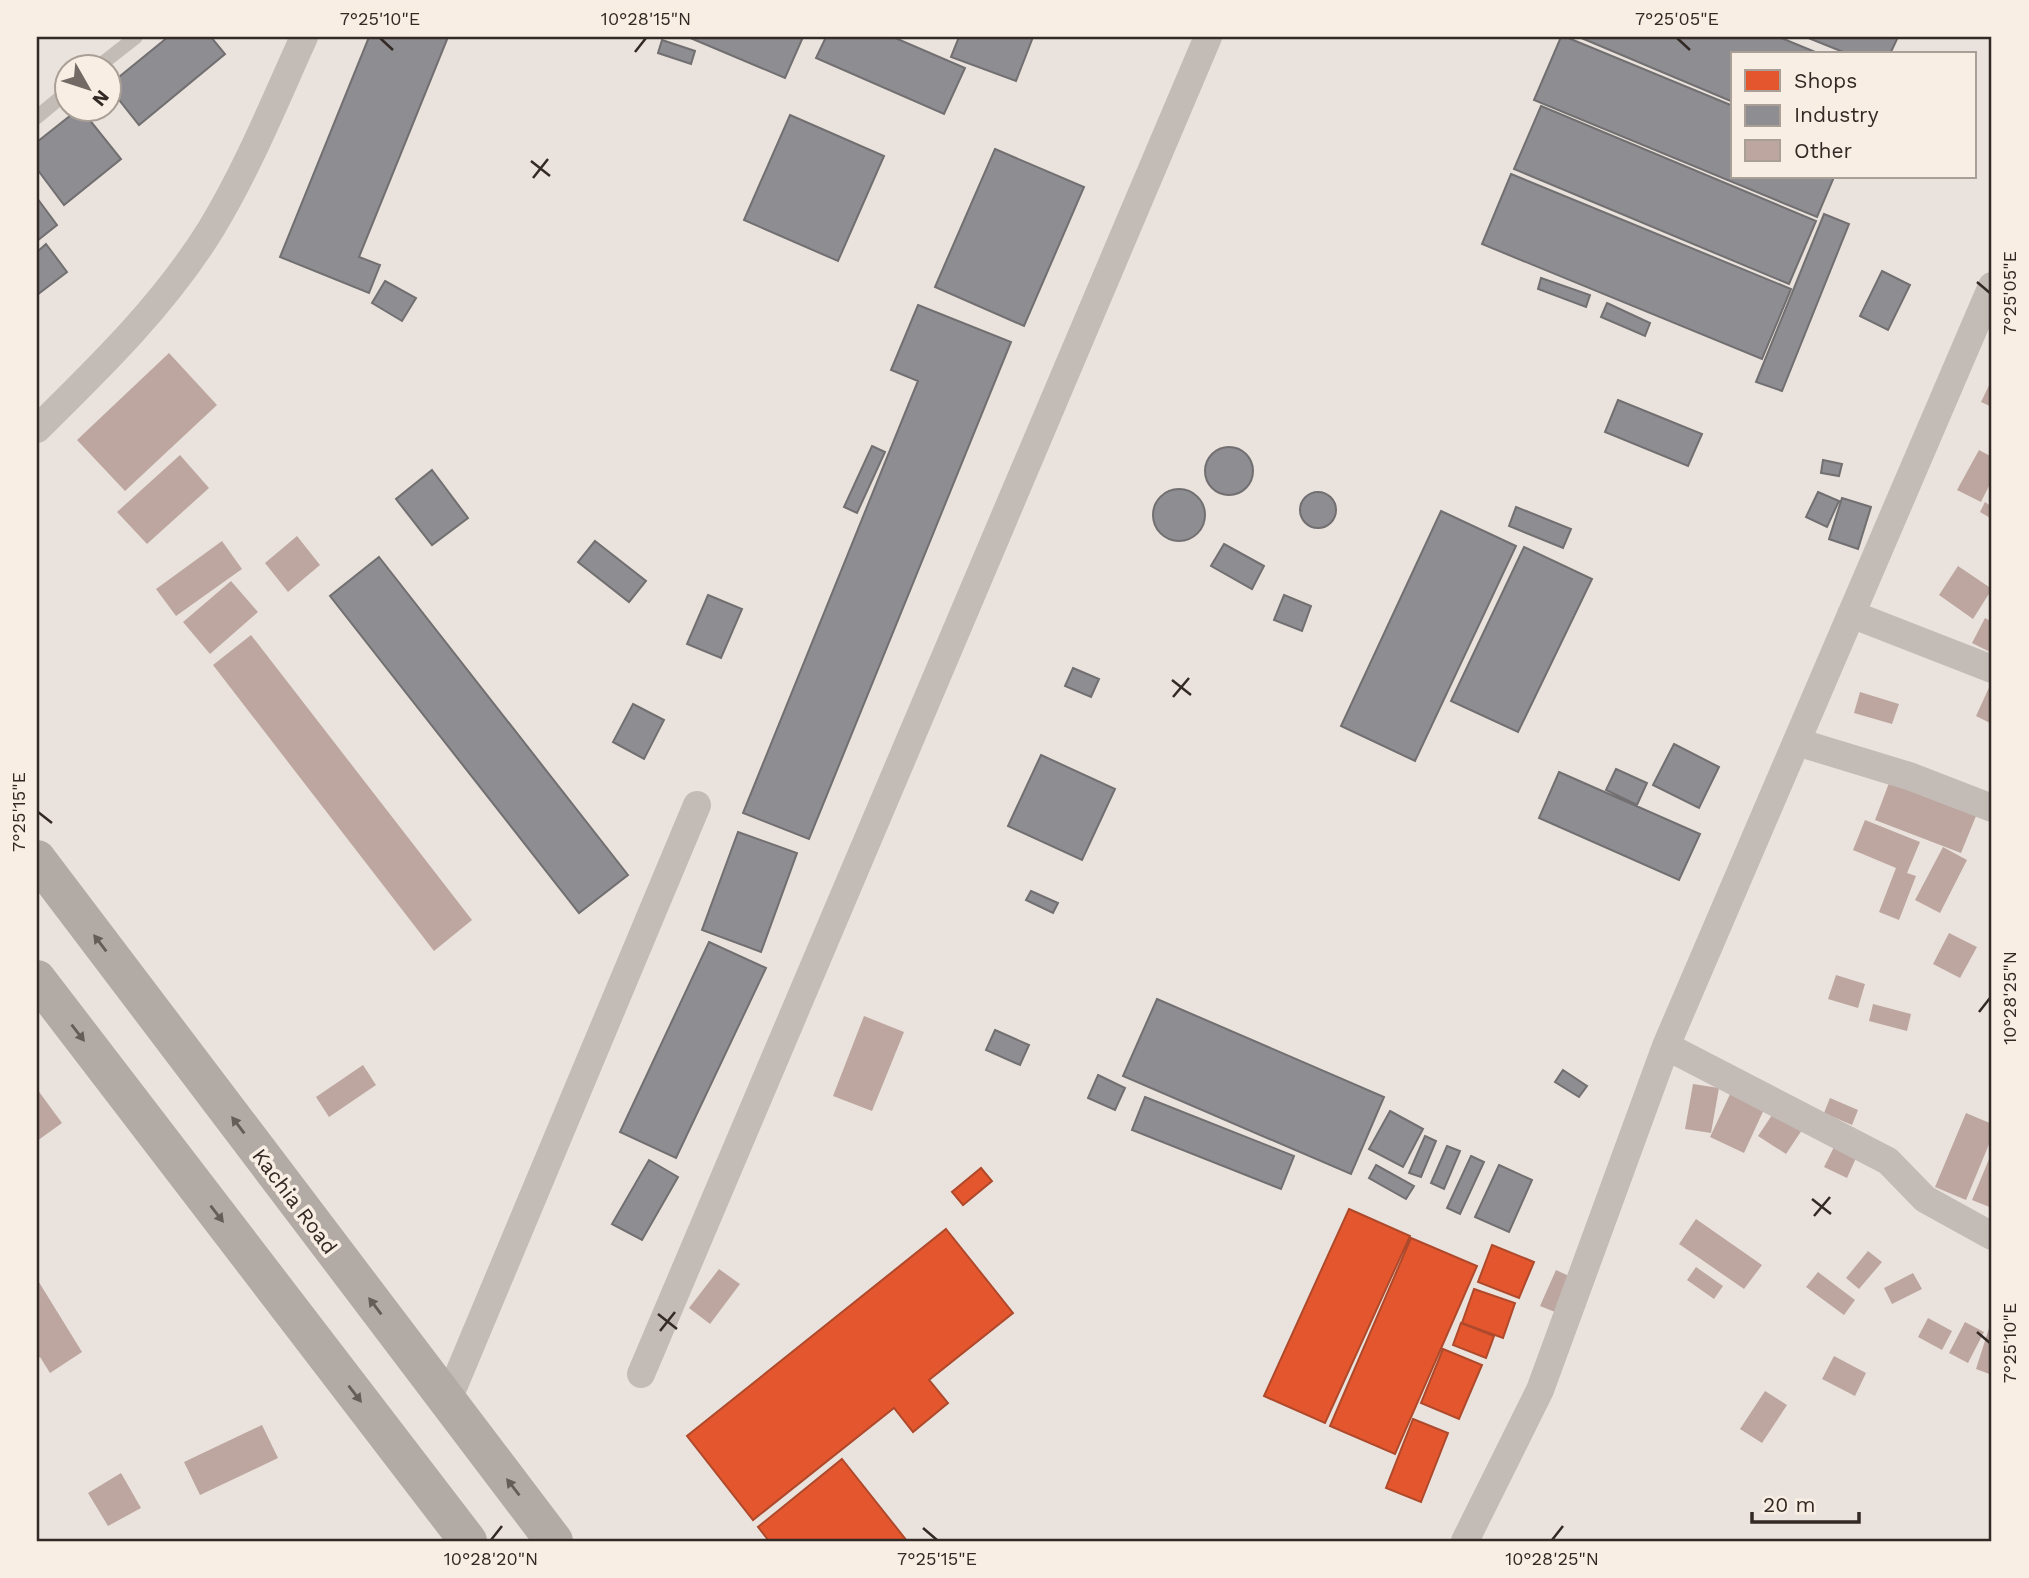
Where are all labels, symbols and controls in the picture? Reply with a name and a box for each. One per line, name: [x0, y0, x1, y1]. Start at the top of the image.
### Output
text: 7°25'10"E: [340, 8, 420, 29]
text: 10°28'15"N: [601, 8, 691, 29]
text: 7°25'05"E: [1635, 8, 1719, 29]
north arrow: [52, 52, 122, 122]
legend: [1731, 52, 1976, 178]
text: Shops: [1794, 68, 1857, 93]
text: N: [87, 86, 114, 111]
text: Industry: [1794, 102, 1879, 127]
text: Other: [1794, 138, 1853, 163]
text: 7°25'05"E: [1999, 251, 2020, 335]
text: 7°25'15"E: [8, 772, 29, 852]
one-way arrow: [94, 934, 108, 952]
text: 10°28'25"N: [1999, 951, 2020, 1045]
one-way arrow: [71, 1024, 86, 1042]
one-way arrow: [230, 1116, 245, 1134]
street label: Kachia Road: [247, 1143, 343, 1259]
one-way arrow: [209, 1205, 223, 1223]
one-way arrow: [368, 1297, 382, 1315]
text: 7°25'10"E: [1999, 1303, 2020, 1383]
one-way arrow: [348, 1385, 363, 1403]
one-way arrow: [506, 1478, 520, 1496]
scale bar: [1752, 1480, 1859, 1524]
text: 20 m: [1763, 1492, 1815, 1517]
text: 10°28'20"N: [444, 1548, 538, 1569]
text: 7°25'15"E: [897, 1548, 977, 1569]
text: 10°28'25"N: [1505, 1548, 1599, 1569]

